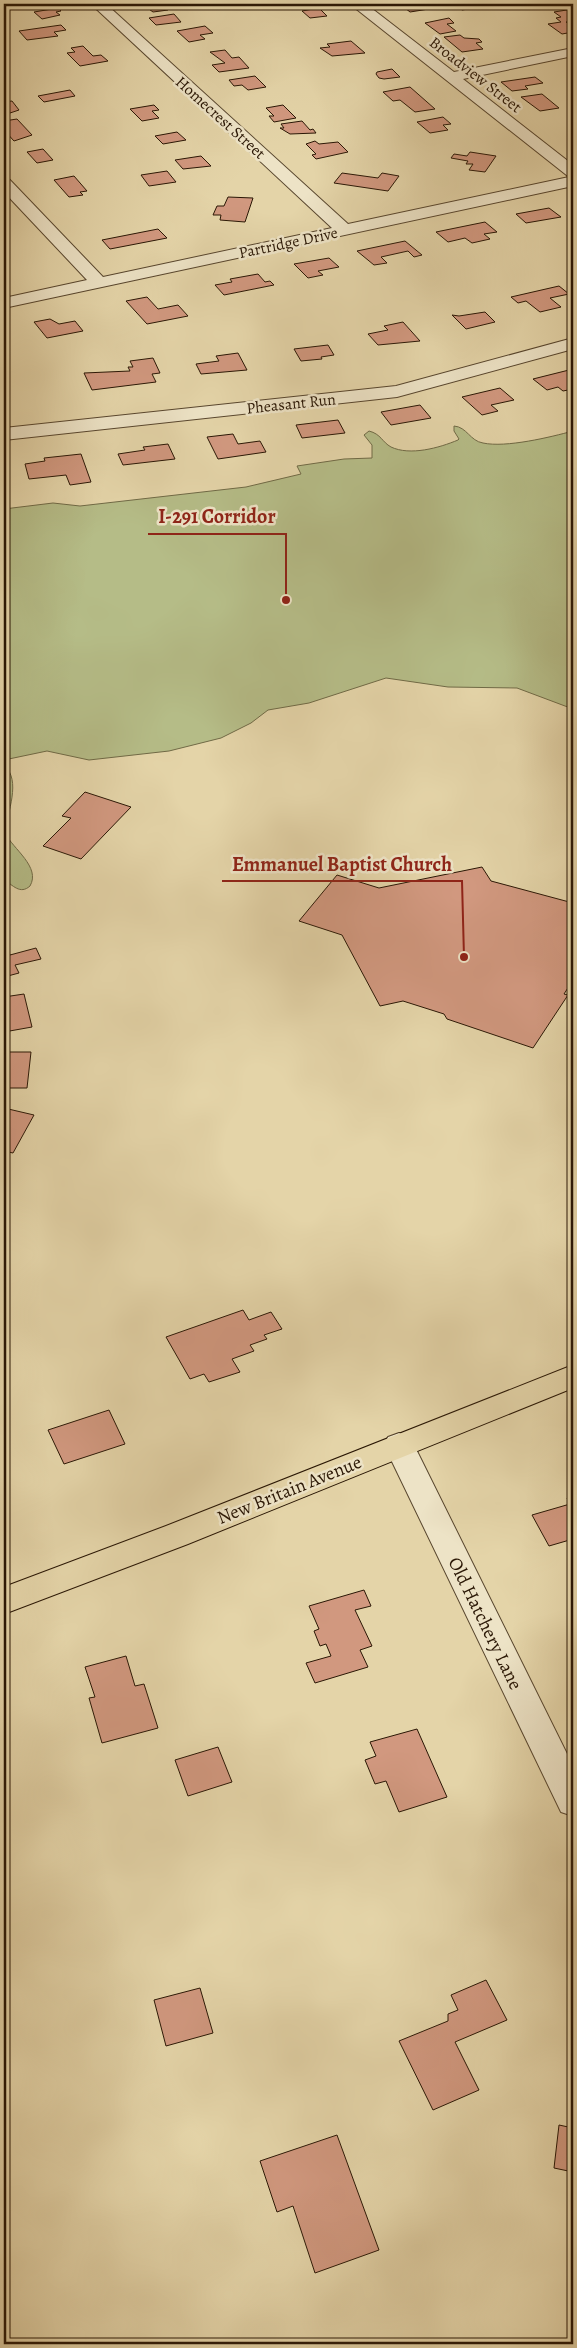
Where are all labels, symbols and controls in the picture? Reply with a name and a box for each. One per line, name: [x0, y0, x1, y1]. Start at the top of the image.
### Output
street label: Broadview Street: [424, 32, 526, 118]
street label: Homecrest Street: [170, 71, 270, 164]
street label: Partridge Drive: [237, 222, 340, 264]
street label: Pheasant Run: [245, 388, 337, 420]
callout: I-291 Corridor: [148, 499, 286, 534]
text: I-291 Corridor: [158, 503, 276, 530]
callout: Emmanuel Baptist Church: [222, 846, 462, 881]
text: Emmanuel Baptist Church: [232, 851, 452, 878]
street label: New Britain Avenue: [213, 1449, 366, 1531]
street label: Old Hatchery Lane: [442, 1553, 529, 1694]

